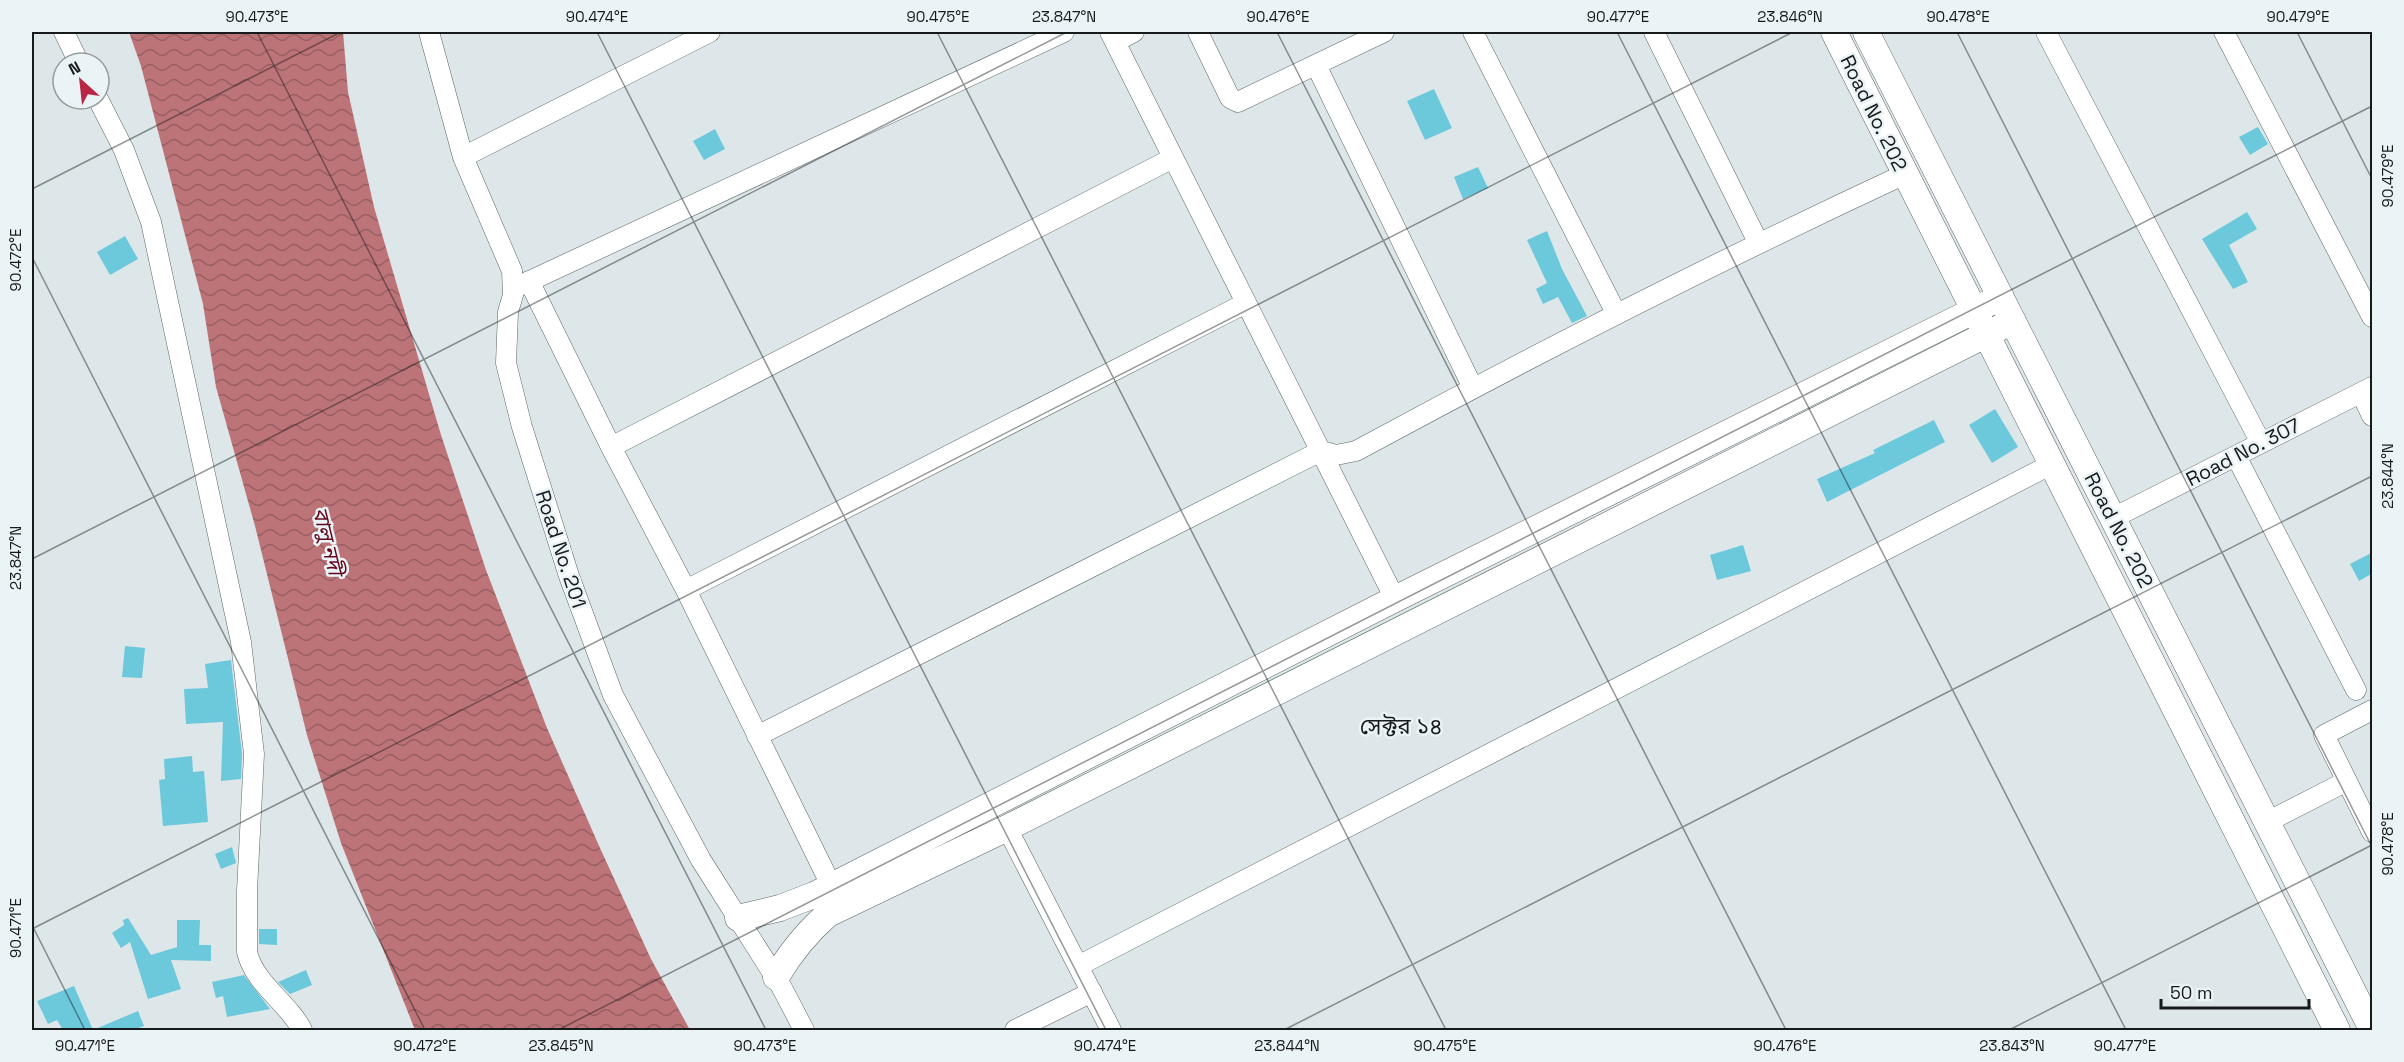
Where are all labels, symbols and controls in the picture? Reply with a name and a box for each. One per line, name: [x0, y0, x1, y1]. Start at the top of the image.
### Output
text: 90.473°E: [226, 7, 288, 26]
text: 90.474°E: [566, 7, 628, 26]
text: 90.475°E: [907, 7, 969, 26]
text: 23.847°N: [1032, 7, 1096, 26]
text: 90.476°E: [1247, 7, 1309, 26]
text: 90.477°E: [1587, 7, 1649, 26]
text: 23.846°N: [1757, 7, 1823, 26]
text: 90.478°E: [1926, 7, 1990, 26]
text: 90.479°E: [2266, 7, 2330, 26]
north arrow: [51, 51, 111, 111]
street label: Road No. 202: [1835, 51, 1913, 175]
text: N: [65, 56, 84, 80]
text: 90.479°E: [2378, 144, 2397, 208]
text: 90.472°E: [6, 229, 25, 291]
street label: Road No. 307: [2181, 412, 2305, 492]
text: 23.844°N: [2378, 443, 2397, 509]
street label: Road No. 202: [2079, 468, 2159, 592]
street label: Road No. 201: [530, 487, 592, 611]
water label: বালু নদী: [307, 504, 350, 582]
text: 23.847°N: [6, 526, 25, 590]
district label: সেক্টর ১৪: [1360, 712, 1442, 740]
text: 90.478°E: [2378, 812, 2397, 876]
text: 90.471°E: [6, 898, 25, 958]
scale bar: [2161, 972, 2310, 1010]
text: 50 m: [2170, 981, 2212, 1004]
text: 90.471°E: [55, 1036, 115, 1055]
text: 90.472°E: [394, 1036, 456, 1055]
text: 23.845°N: [528, 1036, 594, 1055]
text: 90.473°E: [734, 1036, 796, 1055]
text: 90.474°E: [1074, 1036, 1136, 1055]
text: 23.844°N: [1254, 1036, 1320, 1055]
text: 90.475°E: [1414, 1036, 1476, 1055]
text: 90.476°E: [1754, 1036, 1816, 1055]
text: 23.843°N: [1979, 1036, 2045, 1055]
text: 90.477°E: [2094, 1036, 2156, 1055]

